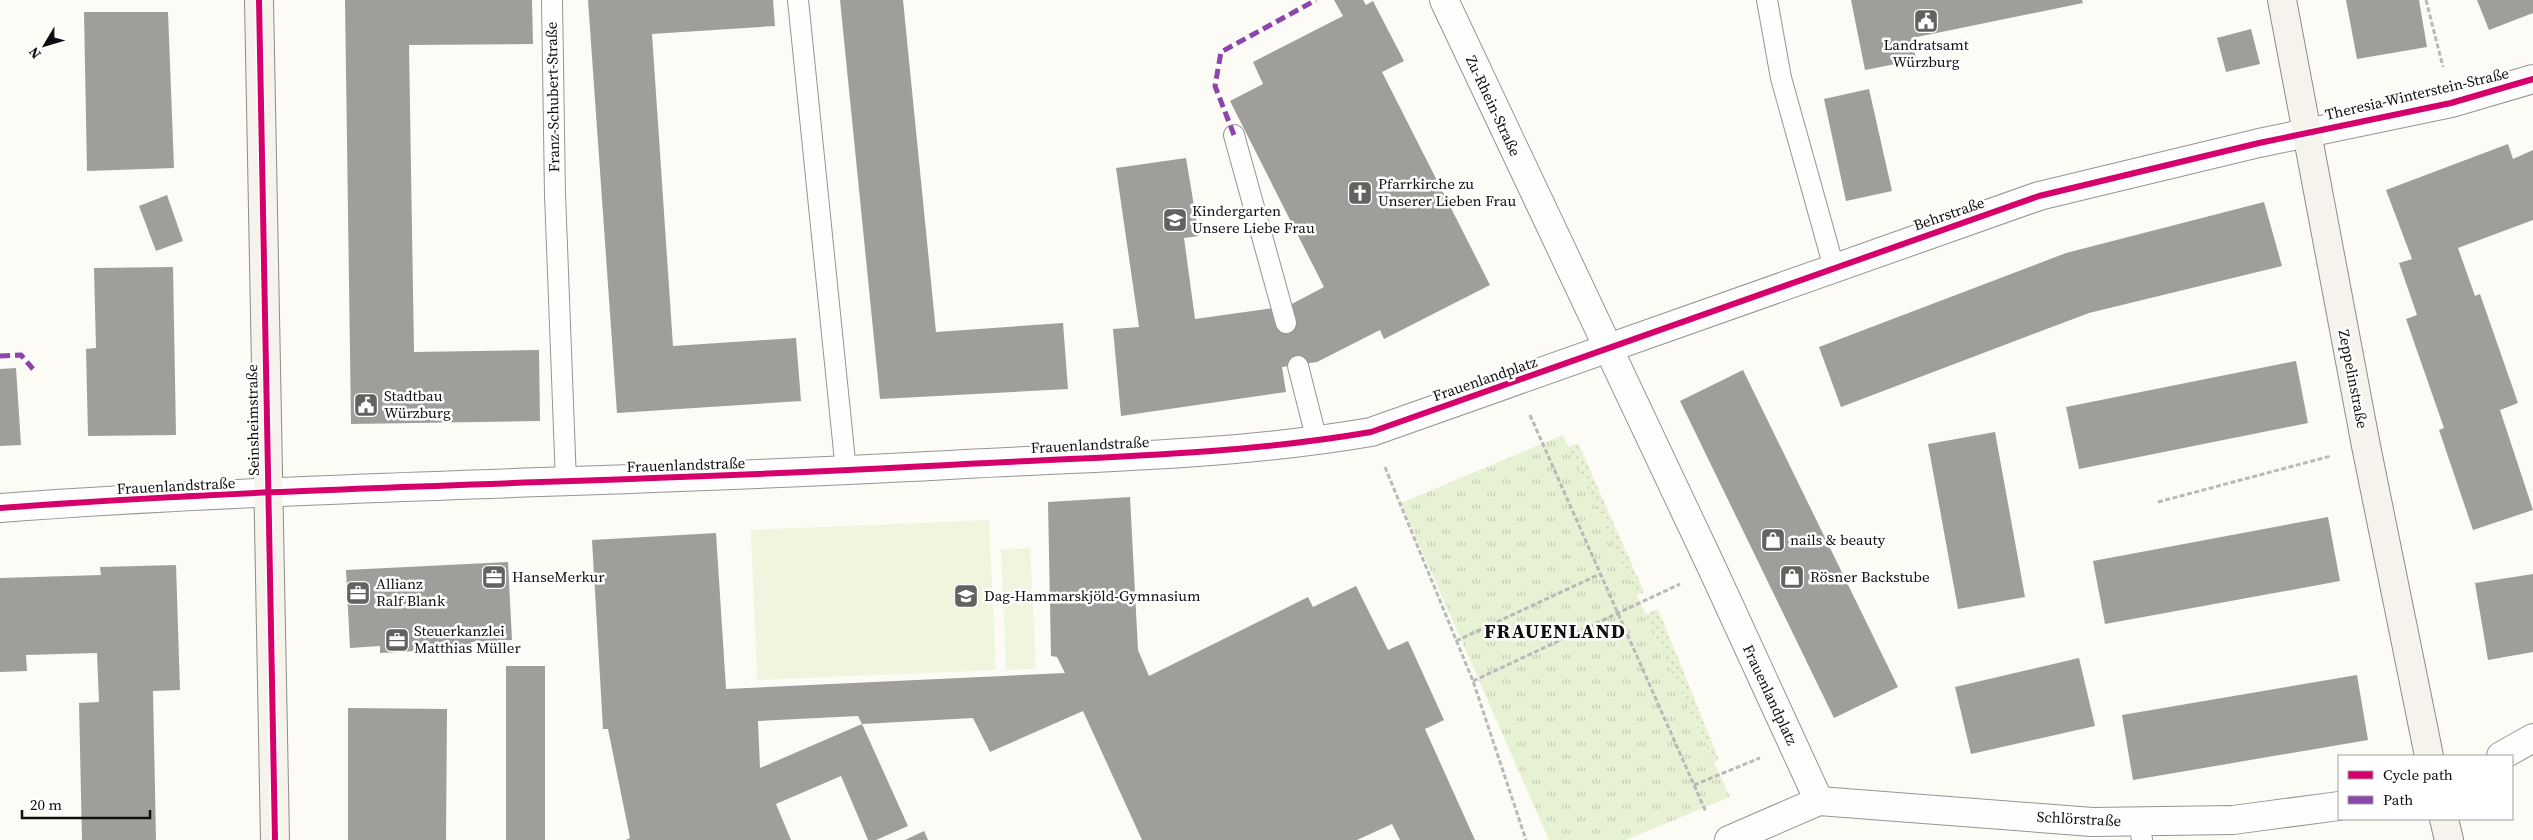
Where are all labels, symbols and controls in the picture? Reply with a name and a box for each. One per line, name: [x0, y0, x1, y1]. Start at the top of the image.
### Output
public building icon: Landratsamt Würzburg: [1913, 8, 1939, 34]
north arrow: [20, 20, 70, 70]
street label: Franz-Schubert-Straße: [541, 21, 564, 172]
place label: Landratsamt Würzburg: [1883, 34, 1969, 72]
text: N: [24, 43, 46, 63]
street label: Zu-Rhein-Straße: [1461, 52, 1526, 160]
street label: Theresia-Winterstein-Straße: [2323, 62, 2511, 125]
place label: Pfarrkirche zu Unserer Lieben Frau: [1378, 173, 1516, 211]
church icon: Pfarrkirche zu Unserer Lieben Frau: [1347, 180, 1373, 206]
street label: Behrstraße: [1910, 191, 1988, 235]
place label: Kindergarten Unsere Liebe Frau: [1192, 200, 1315, 238]
school or university icon: Kindergarten Unsere Liebe Frau: [1162, 207, 1188, 233]
street label: Zeppelinstraße: [2334, 328, 2373, 431]
street label: Frauenlandplatz: [1430, 351, 1540, 406]
street label: Seinsheimstraße: [241, 364, 264, 476]
place label: Stadtbau Würzburg: [384, 385, 451, 423]
public building icon: Stadtbau Würzburg: [353, 392, 379, 418]
street label: Frauenlandstraße: [1030, 431, 1150, 458]
street label: Frauenlandstraße: [626, 452, 746, 477]
street label: Frauenlandstraße: [116, 472, 236, 499]
shop icon: nails & beauty: [1760, 527, 1786, 553]
place label: nails & beauty: [1790, 529, 1885, 550]
office icon: HanseMerkur: [481, 564, 507, 590]
shop icon: Rösner Backstube: [1779, 564, 1805, 590]
place label: HanseMerkur: [512, 566, 605, 587]
place label: Rösner Backstube: [1810, 566, 1930, 587]
place label: Allianz Ralf Blank: [376, 573, 446, 611]
office icon: Allianz Ralf Blank: [345, 580, 371, 606]
school or university icon: Dag-Hammarskjöld-Gymnasium: [953, 583, 979, 609]
place label: Dag-Hammarskjöld-Gymnasium: [984, 585, 1201, 606]
district label: FRAUENLAND: [1484, 617, 1626, 645]
place label: Steuerkanzlei Matthias Müller: [414, 620, 521, 658]
office icon: Steuerkanzlei Matthias Müller: [384, 627, 410, 653]
street label: Frauenlandplatz: [1738, 641, 1803, 749]
legend: [2338, 755, 2513, 820]
text: Cycle path: [2383, 764, 2453, 785]
scale bar: [22, 788, 150, 820]
text: Path: [2383, 789, 2413, 810]
text: 20 m: [30, 794, 62, 815]
street label: Schlörstraße: [2036, 806, 2122, 831]

